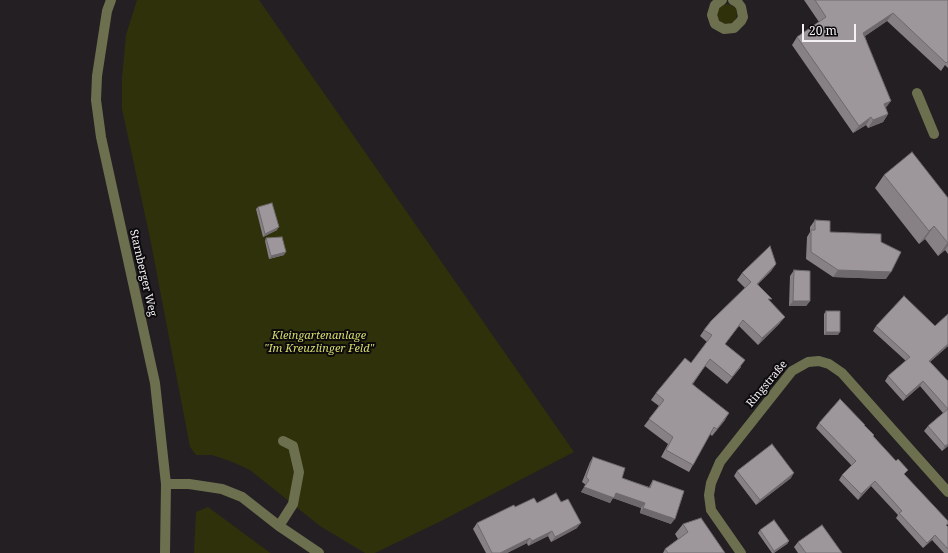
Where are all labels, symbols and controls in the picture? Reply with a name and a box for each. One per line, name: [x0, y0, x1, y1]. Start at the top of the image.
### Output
scale bar: [804, 16, 858, 42]
text: 20 m: [809, 22, 837, 39]
street label: Starnberger Weg: [127, 228, 159, 318]
park label: Kleingartenanlage "Im Kreuzlinger Feld": [264, 329, 374, 355]
street label: Ringstraße: [744, 358, 790, 410]

